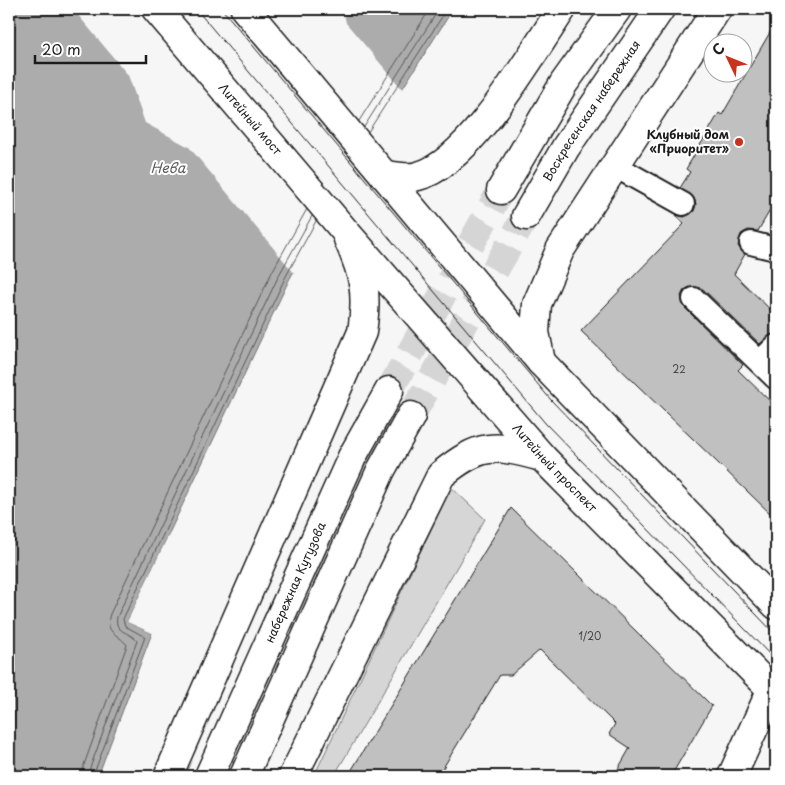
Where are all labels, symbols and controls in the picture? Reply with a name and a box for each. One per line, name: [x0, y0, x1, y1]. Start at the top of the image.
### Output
scale bar: [35, 32, 146, 64]
north arrow: [702, 32, 752, 82]
street label: Воскресенская набережная: [538, 36, 644, 184]
text: 20 m: [42, 37, 81, 60]
text: С: [707, 38, 729, 60]
street label: Литейный мост: [215, 79, 287, 159]
place label: Клубный дом «Приоритет»: [647, 125, 729, 157]
marker: Клубный дом «Приоритет»: [733, 136, 745, 148]
water label: Нева: [151, 157, 187, 178]
house number: 22: [672, 361, 686, 376]
street label: Литейный проспект: [509, 419, 602, 516]
street label: набережная Кутузова: [260, 518, 330, 645]
house number: 1/20: [579, 628, 601, 643]

